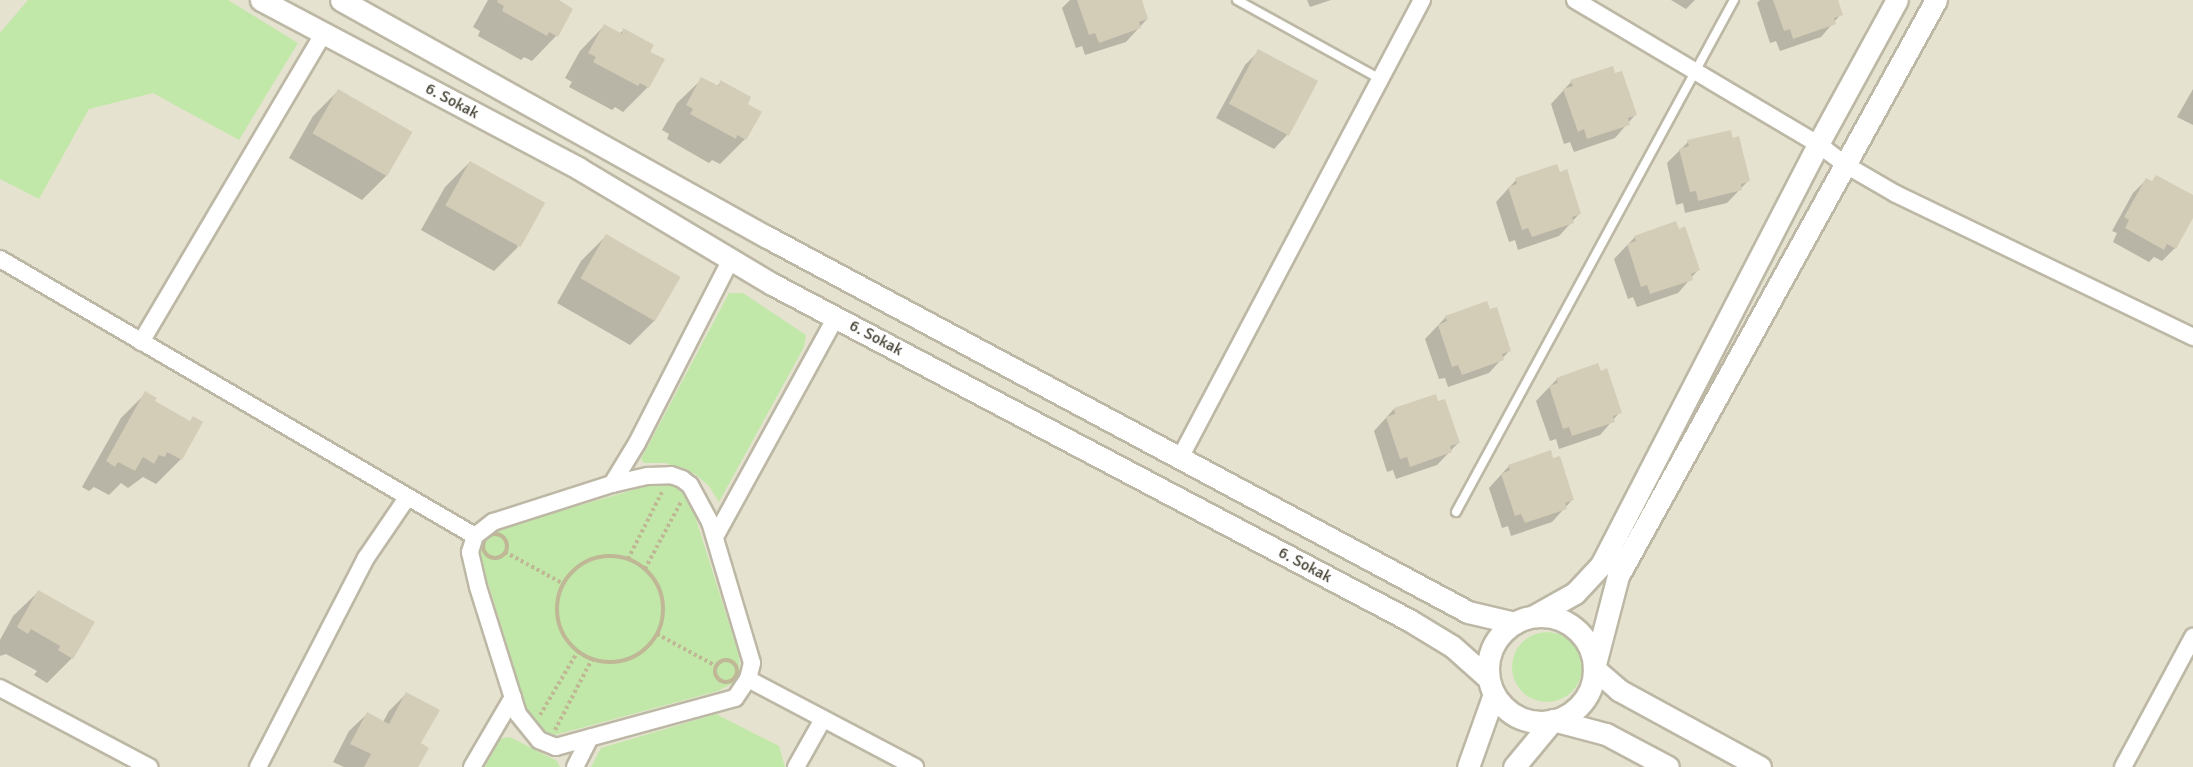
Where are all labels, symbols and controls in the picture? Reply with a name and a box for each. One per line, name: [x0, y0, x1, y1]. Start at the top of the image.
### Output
street label: 6. Sokak: [422, 79, 482, 123]
street label: 6. Sokak: [846, 316, 906, 360]
street label: 6. Sokak: [1275, 543, 1335, 587]

